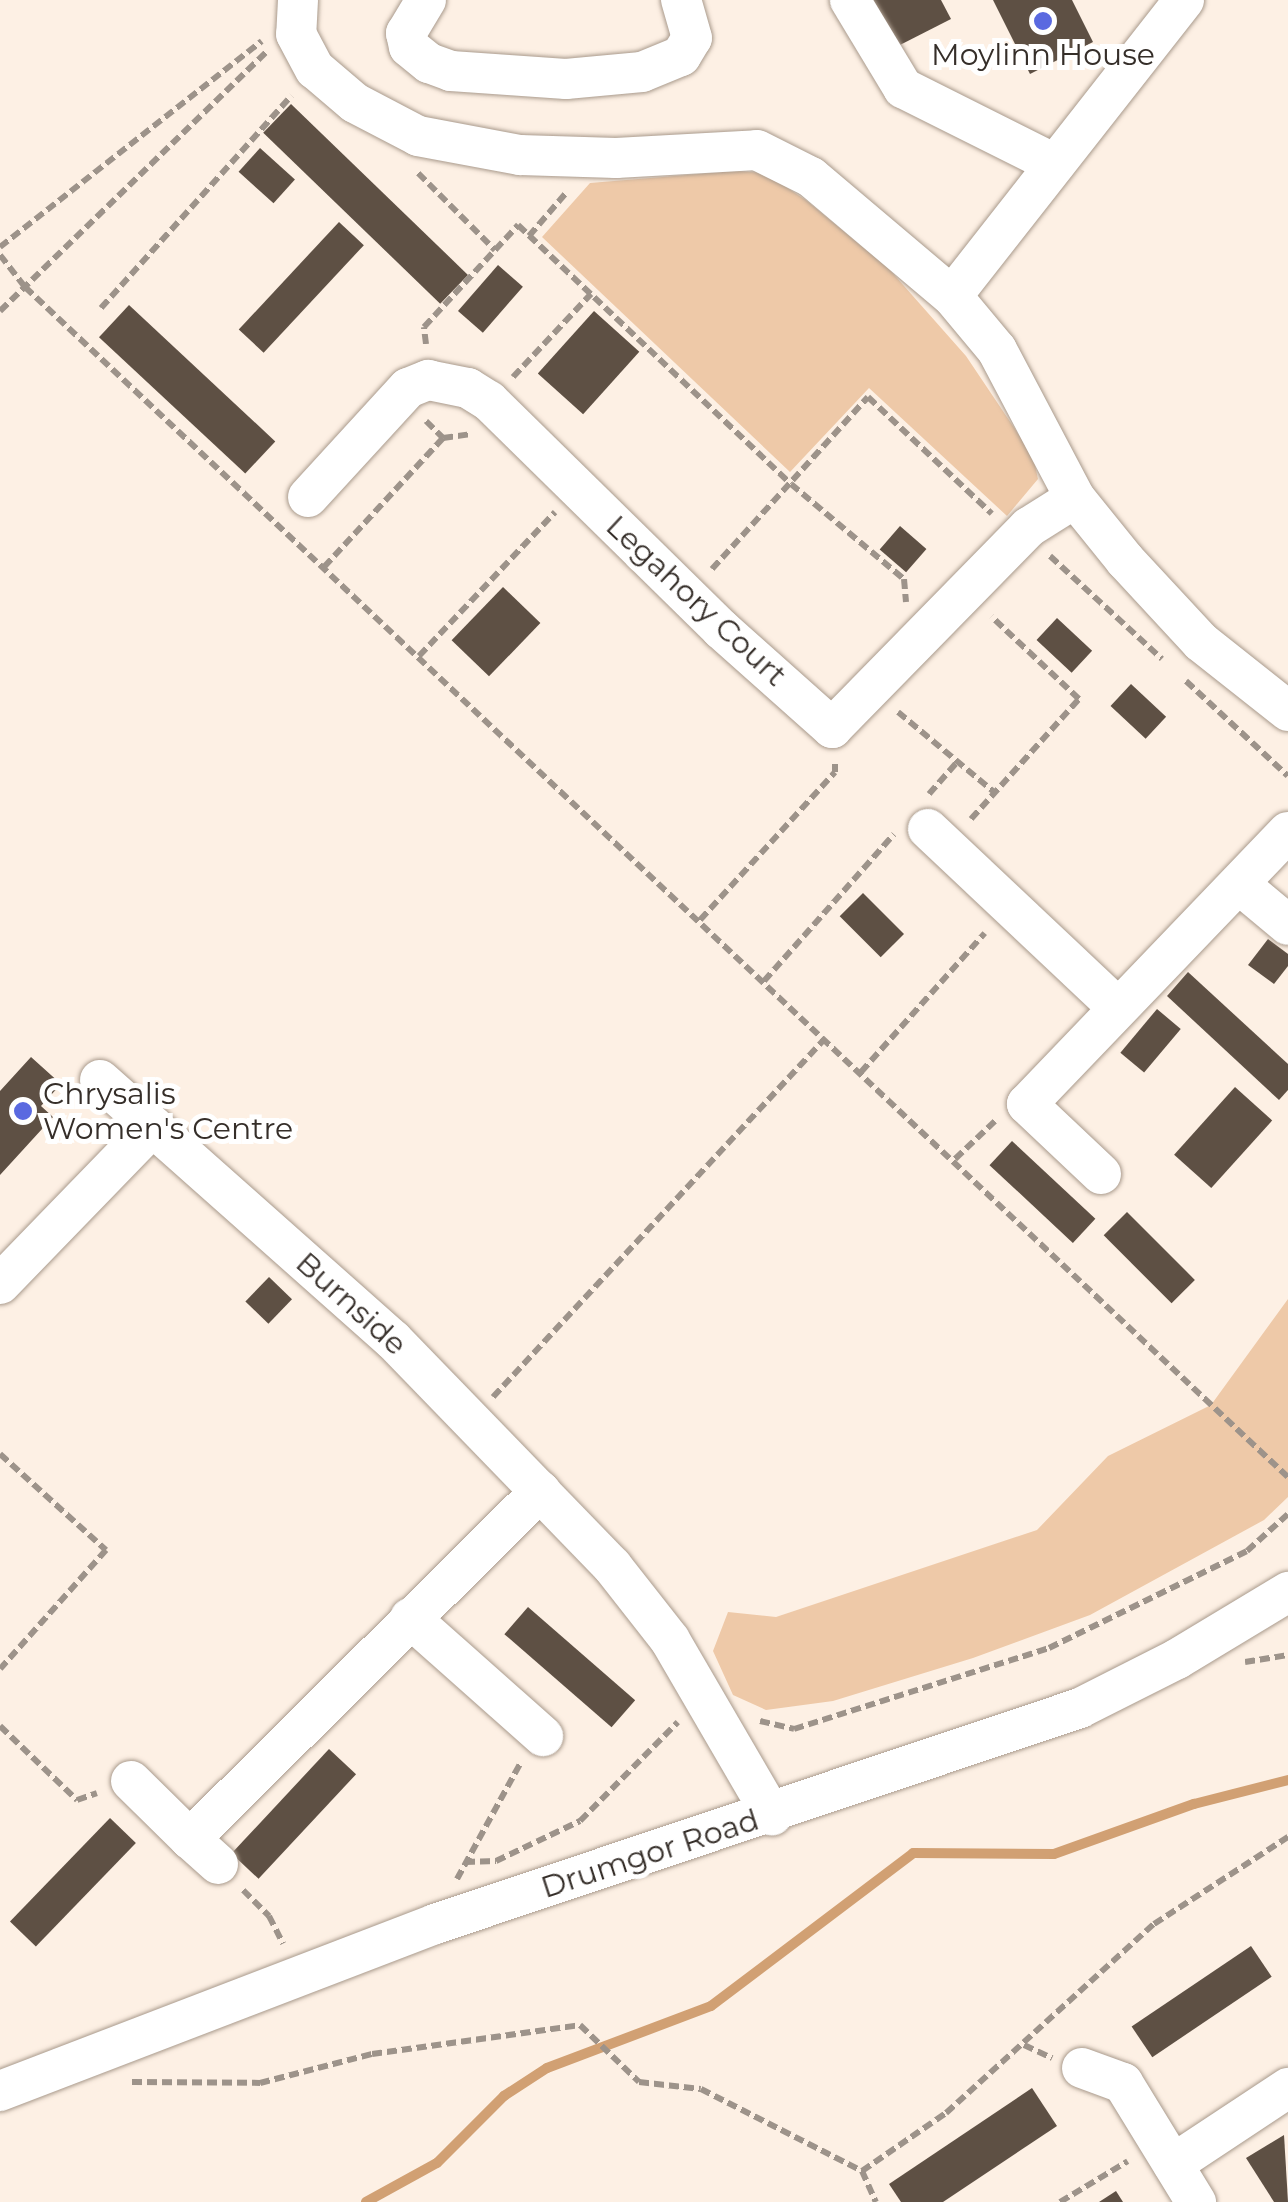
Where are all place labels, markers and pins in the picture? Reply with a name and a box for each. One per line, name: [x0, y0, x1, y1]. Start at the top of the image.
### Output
marker: Moylinn House: [1032, 10, 1054, 32]
place label: Moylinn House: [931, 37, 1155, 73]
place label: Chrysalis Women's Centre: [43, 1076, 293, 1146]
marker: Chrysalis Women's Centre: [12, 1100, 34, 1122]

